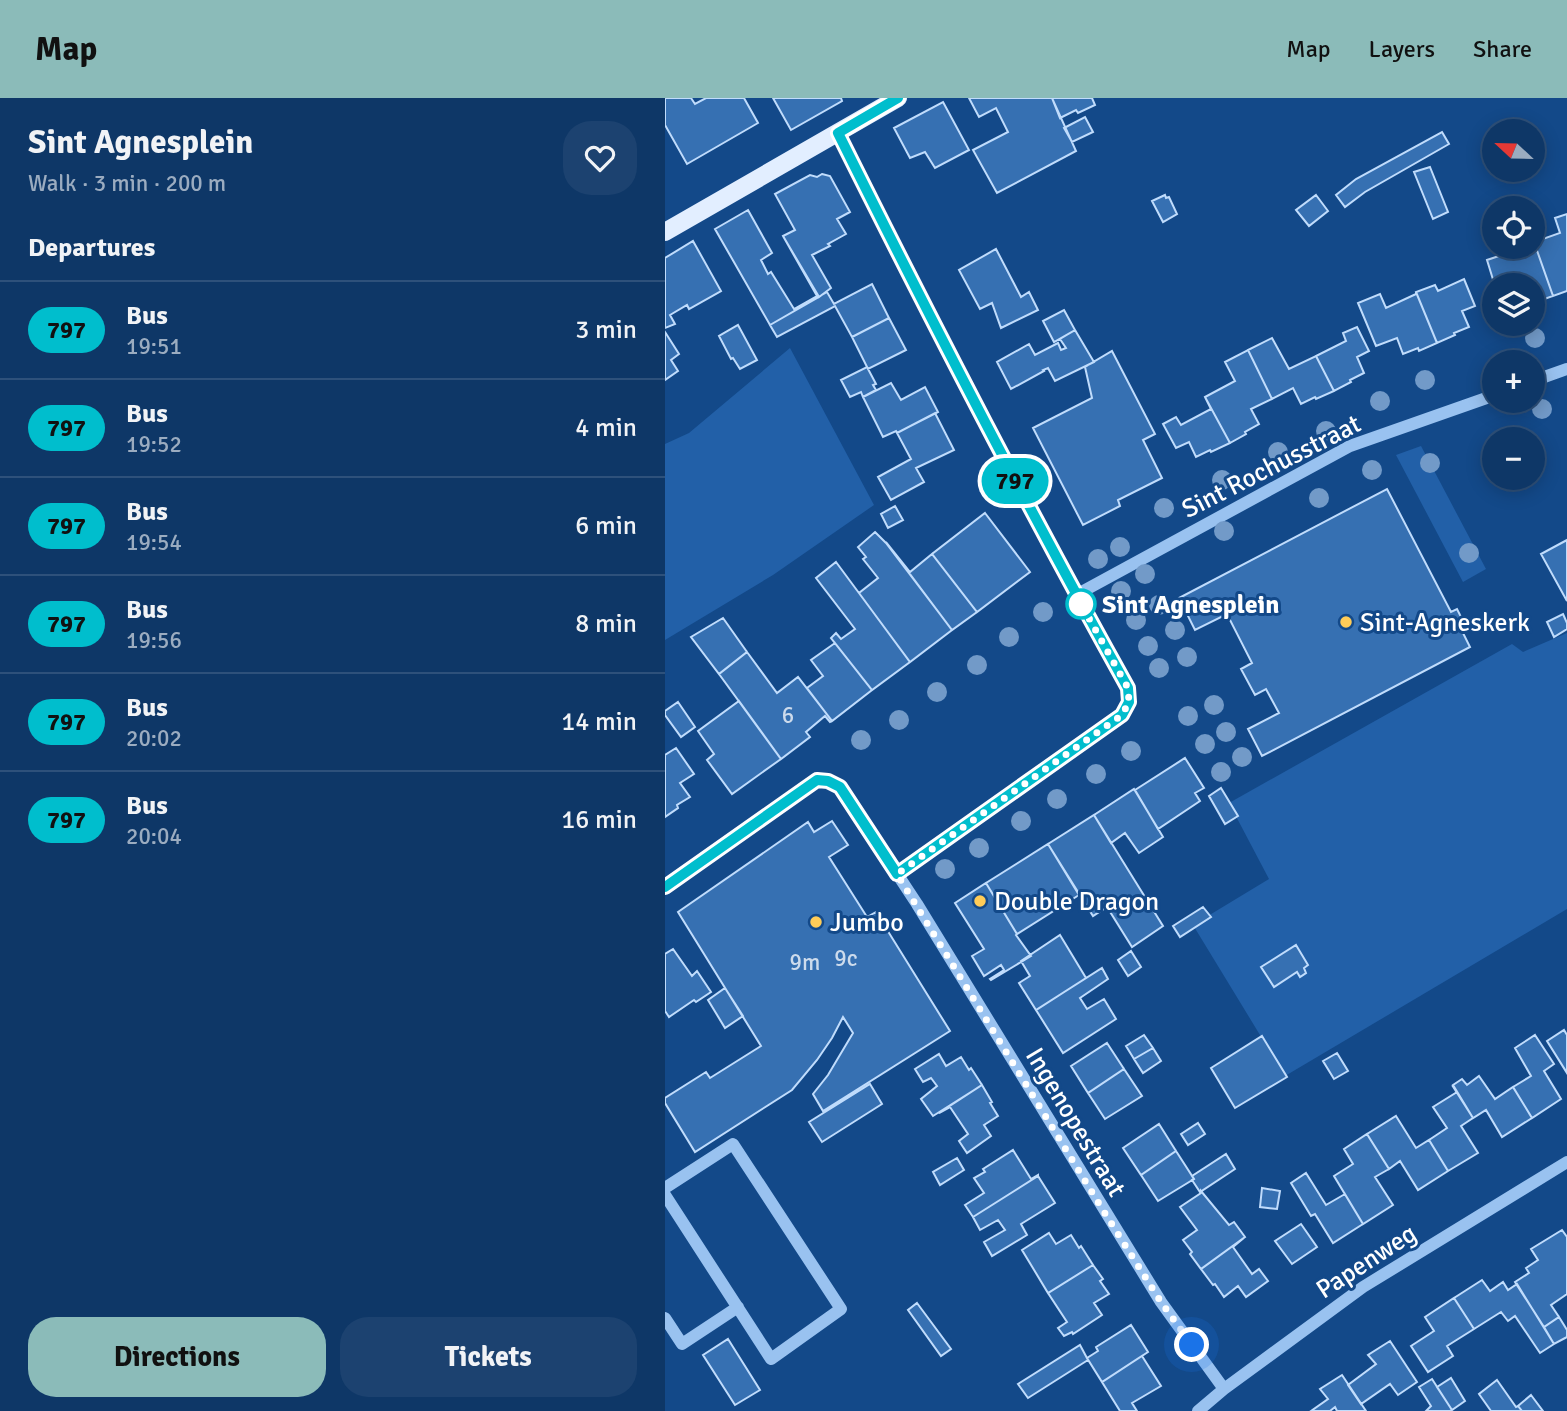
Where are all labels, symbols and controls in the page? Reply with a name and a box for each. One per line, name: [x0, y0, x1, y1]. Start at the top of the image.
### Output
text: Map: [35, 29, 97, 70]
text: Map: [1286, 34, 1331, 64]
text: Layers: [1369, 34, 1435, 64]
text: Share: [1473, 34, 1532, 64]
north arrow: [1482, 119, 1545, 182]
map controls: [1482, 119, 1545, 490]
button: heart: [563, 121, 637, 195]
text: Sint Agnesplein: [28, 122, 253, 163]
text: Walk · 3 min · 200 m: [28, 169, 226, 198]
button: locate: [1482, 196, 1545, 259]
text: Departures: [28, 232, 155, 264]
button: layers: [1482, 273, 1545, 336]
text: Bus: [126, 300, 168, 332]
text: 3 min: [575, 314, 637, 346]
text: 797: [47, 315, 86, 345]
text: 19:51: [126, 332, 182, 361]
button: +: [1482, 350, 1545, 413]
text: Bus: [126, 398, 168, 430]
street label: Sint Rochusstraat: [1177, 408, 1366, 526]
text: 4 min: [575, 412, 637, 444]
text: 797: [47, 413, 86, 443]
button: −: [1482, 427, 1545, 490]
text: 19:52: [126, 430, 182, 459]
line badge: 797: [975, 458, 1055, 504]
text: 797: [996, 466, 1034, 496]
text: Bus: [126, 496, 168, 528]
text: 6 min: [575, 510, 637, 542]
text: 797: [47, 511, 86, 541]
text: 19:54: [126, 528, 182, 557]
marker: Sint Agnesplein: [1066, 589, 1096, 619]
place label: Sint Agnesplein: [1102, 589, 1280, 621]
text: Bus: [126, 594, 168, 626]
place label: Sint-Agneskerk: [1360, 607, 1530, 639]
text: 8 min: [575, 608, 637, 640]
text: 797: [47, 609, 86, 639]
marker: Sint-Agneskerk: [1338, 614, 1354, 630]
text: 19:56: [126, 626, 182, 655]
text: Bus: [126, 692, 168, 724]
house number: 6: [782, 701, 794, 730]
text: 14 min: [561, 706, 637, 738]
text: 797: [47, 707, 86, 737]
text: 20:02: [126, 724, 182, 753]
text: Bus: [126, 790, 168, 822]
text: 16 min: [561, 804, 637, 836]
text: 797: [47, 805, 86, 835]
text: 20:04: [126, 822, 182, 851]
place label: Double Dragon: [994, 886, 1159, 918]
marker: Double Dragon: [972, 893, 988, 909]
place label: Jumbo: [830, 907, 904, 939]
marker: Jumbo: [808, 914, 824, 930]
house number: 9c: [834, 944, 858, 973]
house number: 9m: [790, 948, 820, 977]
street label: Ingenopestraat: [1018, 1042, 1132, 1203]
street label: Papenweg: [1310, 1218, 1423, 1306]
button: Directions: [28, 1317, 326, 1397]
button: Tickets: [340, 1317, 637, 1397]
your location: [1174, 1327, 1209, 1362]

